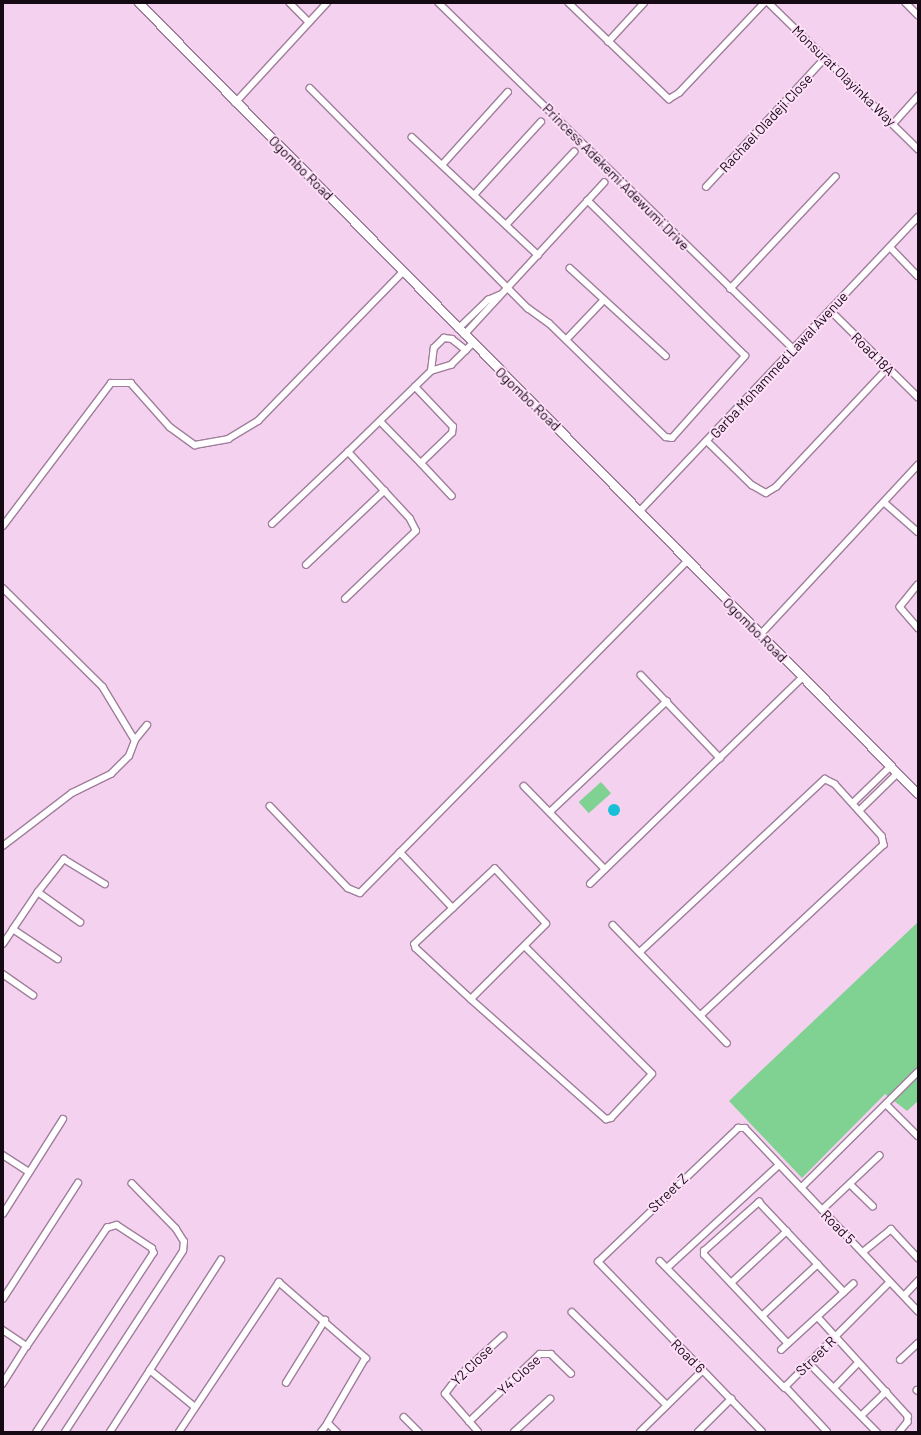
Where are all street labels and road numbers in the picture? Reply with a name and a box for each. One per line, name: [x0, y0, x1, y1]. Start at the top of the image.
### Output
street label: Monsurat Olayinka Way: [789, 22, 899, 130]
street label: Rachael Oladeji Close: [716, 70, 816, 176]
street label: Princess Adekemi Adewumi Drive: [539, 100, 693, 254]
street label: Ogombo Road: [265, 132, 337, 204]
street label: Garba Mohammed Lawal Avenue: [707, 288, 851, 442]
street label: Road 18A: [848, 329, 898, 379]
street label: Ogombo Road: [492, 364, 564, 434]
street label: Ogombo Road: [719, 594, 791, 666]
street label: Street Z: [645, 1170, 691, 1216]
street label: Road 5: [818, 1207, 858, 1247]
street label: Street R: [792, 1333, 840, 1379]
street label: Road 6: [668, 1336, 708, 1376]
street label: Y2 Close: [448, 1341, 496, 1389]
street label: Y4 Close: [494, 1351, 544, 1399]

